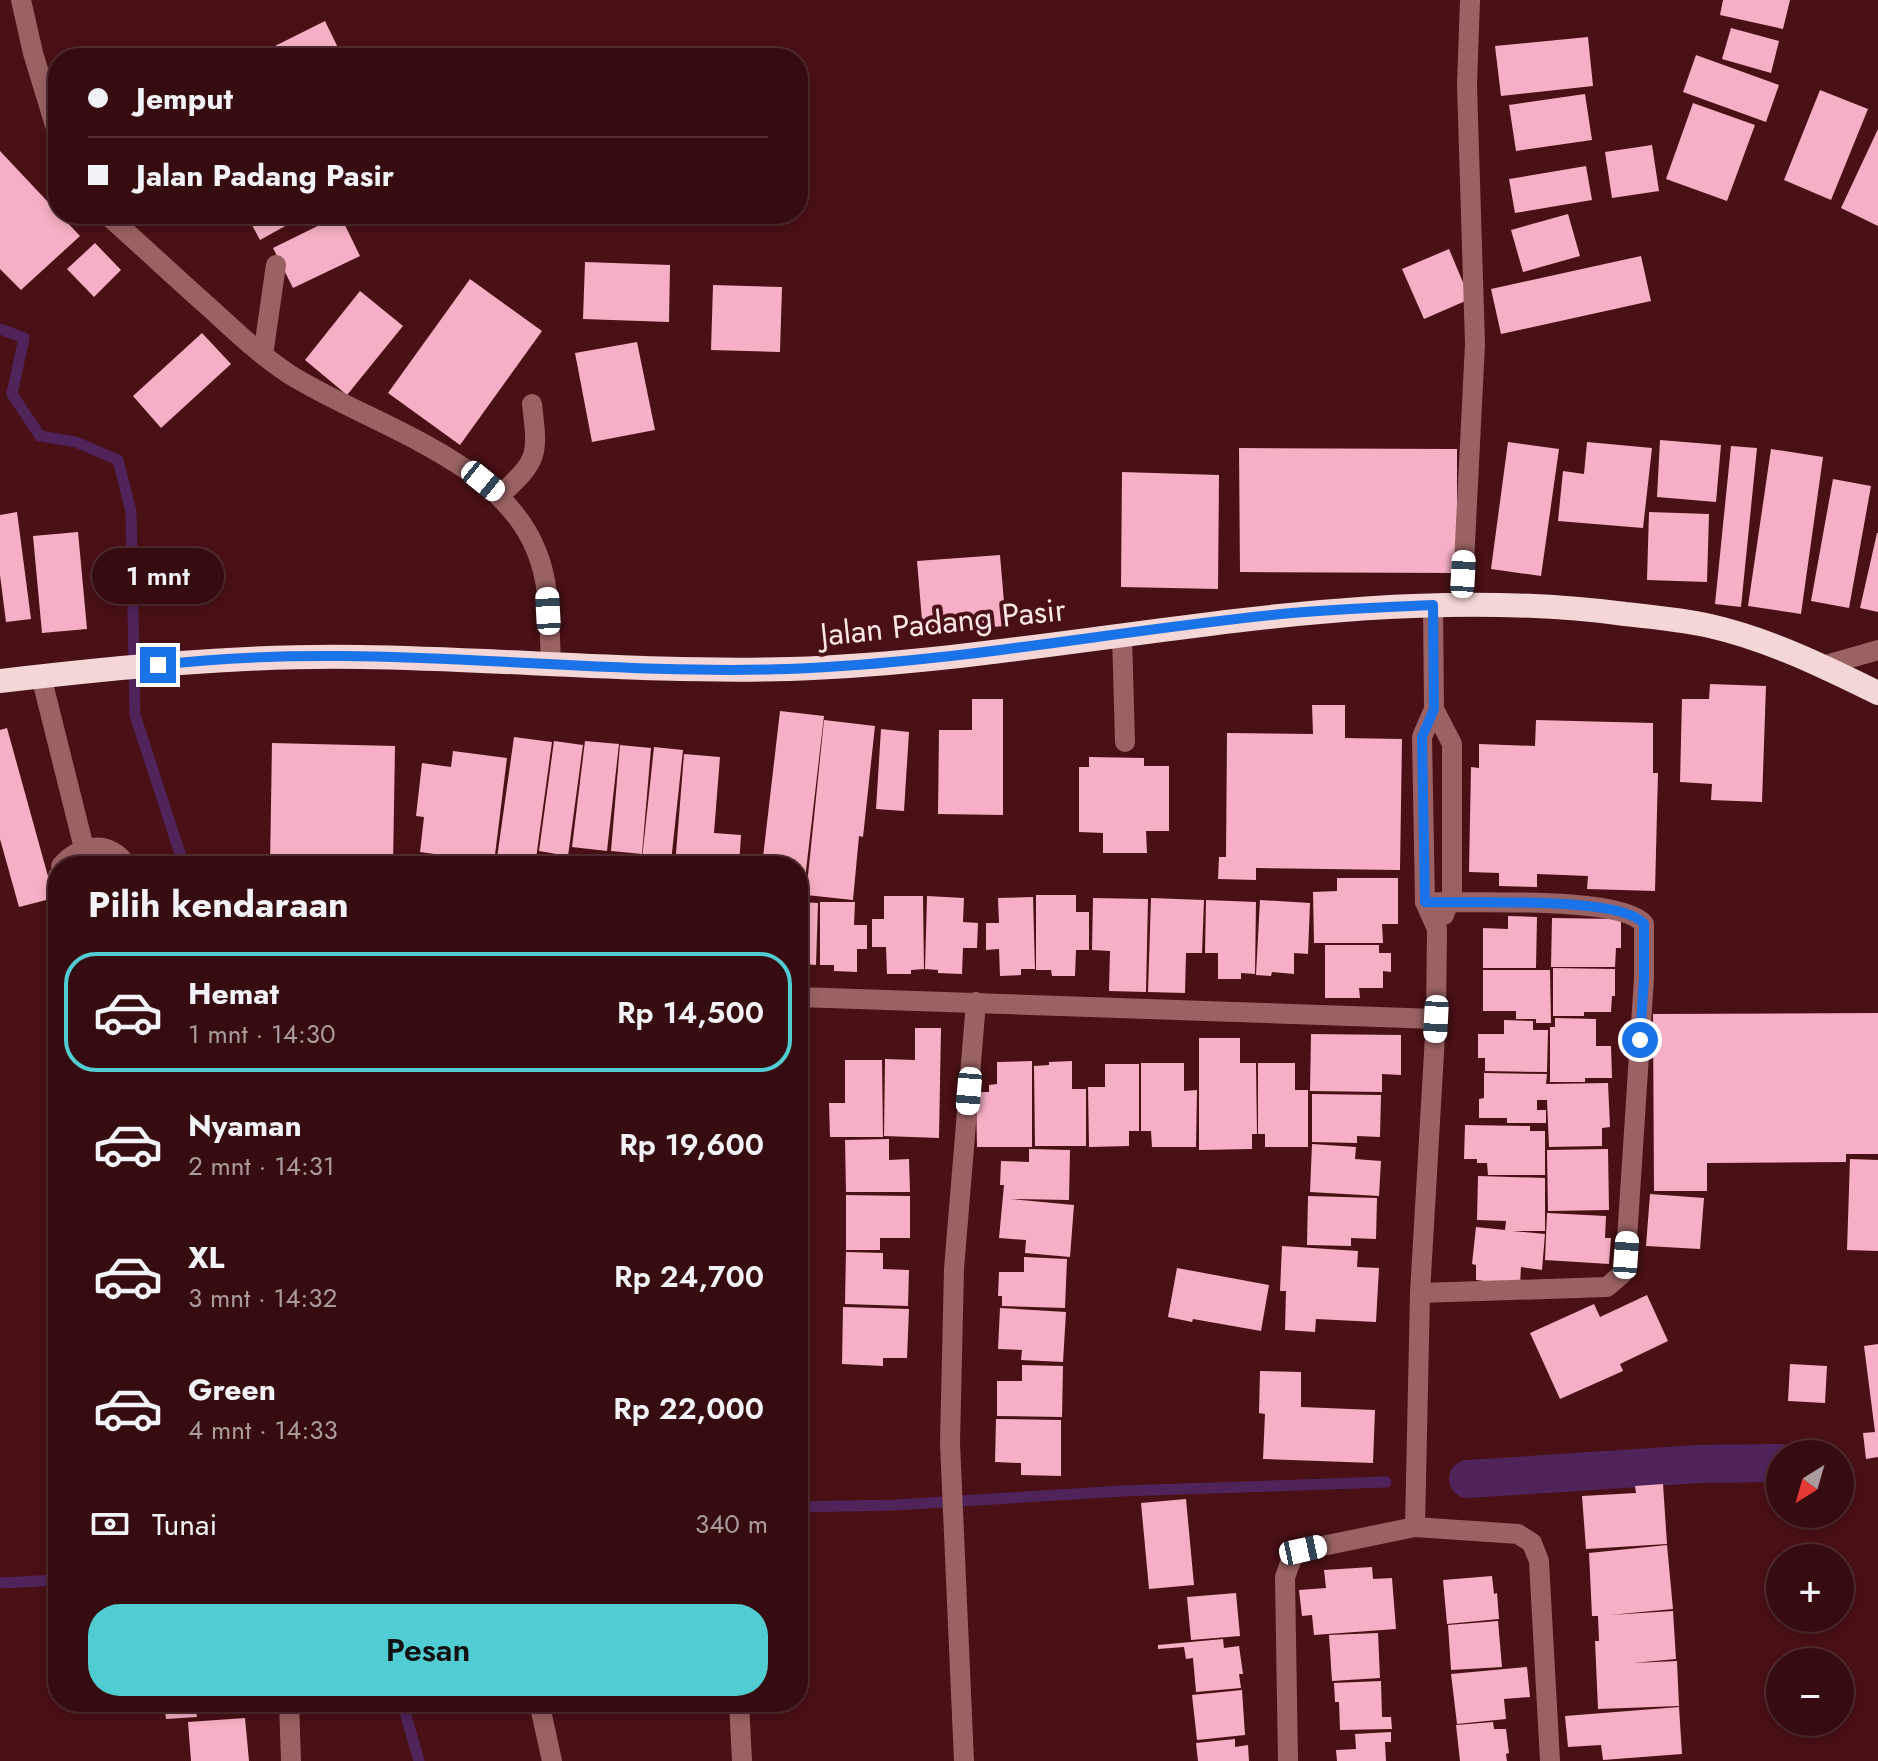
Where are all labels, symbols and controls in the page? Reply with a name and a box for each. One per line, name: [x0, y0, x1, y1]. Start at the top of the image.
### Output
text: Jemput: [136, 77, 233, 120]
text: Jalan Padang Pasir: [136, 154, 394, 197]
car: [457, 457, 509, 505]
callout: 1 mnt: [92, 549, 224, 605]
car: [1450, 549, 1476, 599]
text: 1 mnt: [126, 557, 190, 595]
car: [535, 586, 561, 636]
street label: Jalan Padang Pasir: [814, 586, 1068, 658]
route end: [140, 647, 176, 683]
text: Pilih kendaraan: [88, 878, 349, 930]
text: Hemat: [188, 972, 279, 1015]
icon: car: [92, 976, 164, 1048]
text: Rp 14,500: [617, 991, 764, 1034]
car: [1423, 994, 1449, 1044]
text: 1 mnt · 14:30: [188, 1015, 336, 1053]
route start: [1622, 1022, 1658, 1058]
car: [955, 1066, 983, 1116]
text: Nyaman: [188, 1104, 302, 1147]
icon: car: [92, 1108, 164, 1180]
text: Rp 19,600: [619, 1123, 764, 1166]
text: 2 mnt · 14:31: [188, 1147, 335, 1185]
car: [1612, 1230, 1640, 1280]
text: XL: [188, 1236, 224, 1279]
icon: car: [92, 1240, 164, 1312]
text: Rp 24,700: [614, 1255, 764, 1298]
text: 3 mnt · 14:32: [188, 1279, 337, 1317]
text: Green: [188, 1368, 276, 1411]
icon: car: [92, 1372, 164, 1444]
text: Rp 22,000: [613, 1387, 764, 1430]
text: 4 mnt · 14:33: [188, 1411, 338, 1449]
north arrow: [1766, 1440, 1854, 1528]
map controls: [1766, 1440, 1854, 1736]
icon: cash: [88, 1502, 132, 1546]
text: Tunai: [152, 1503, 217, 1546]
text: 340 m: [695, 1505, 768, 1543]
car: [1277, 1533, 1329, 1567]
button: +: [1766, 1544, 1854, 1632]
button: Pesan: [88, 1604, 768, 1696]
button: −: [1766, 1648, 1854, 1736]

